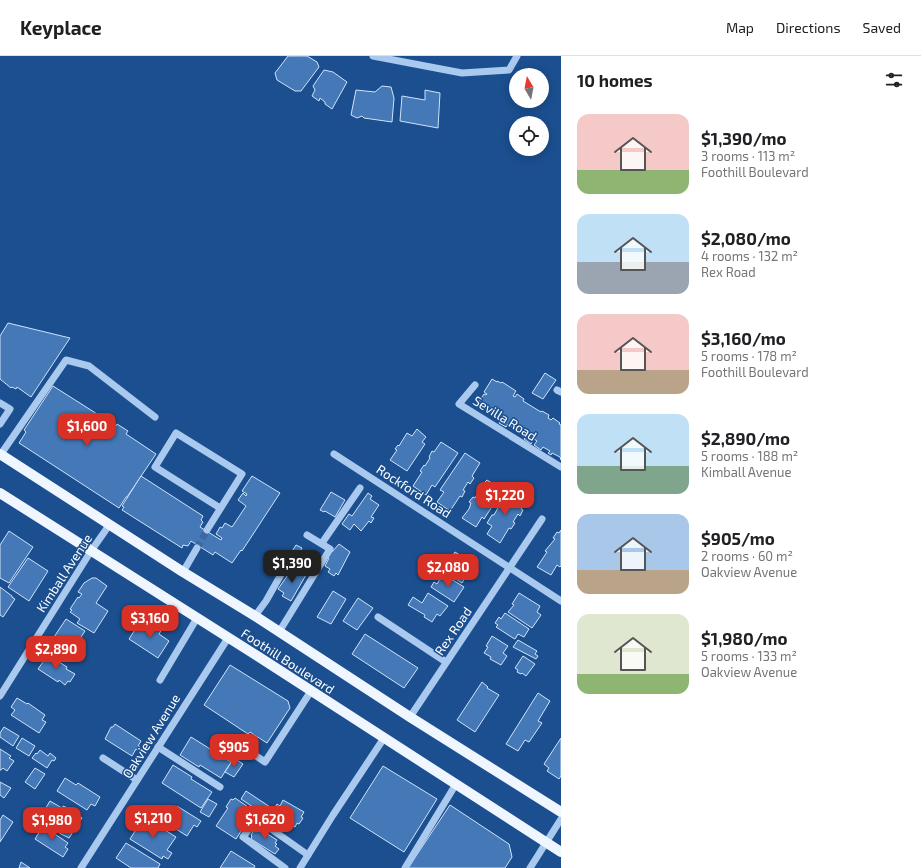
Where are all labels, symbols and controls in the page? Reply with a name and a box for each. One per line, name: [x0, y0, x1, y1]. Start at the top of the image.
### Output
text: Keyplace: [20, 16, 102, 39]
text: Map: [726, 19, 754, 36]
text: Directions: [776, 19, 841, 36]
text: Saved: [863, 19, 901, 36]
north arrow: [509, 68, 549, 108]
map controls: [509, 68, 549, 156]
icon: filters: [883, 69, 905, 91]
text: 10 homes: [577, 70, 653, 90]
button: locate: [509, 116, 549, 156]
text: $1,390/mo: [701, 128, 787, 148]
icon: home: [609, 130, 657, 178]
text: 3 rooms · 113 m²: [701, 148, 795, 164]
text: Foothill Boulevard: [701, 164, 809, 180]
text: $2,080/mo: [701, 228, 791, 248]
icon: home: [609, 230, 657, 278]
text: 4 rooms · 132 m²: [701, 248, 798, 264]
text: Rex Road: [701, 264, 756, 280]
text: $3,160/mo: [701, 328, 786, 348]
icon: home: [609, 330, 657, 378]
text: 5 rooms · 178 m²: [701, 348, 797, 364]
text: Foothill Boulevard: [701, 364, 809, 380]
street label: Sevilla Road: [470, 392, 540, 444]
pin: $1,600: [54, 413, 120, 447]
text: $1,600: [67, 418, 107, 434]
text: $2,890/mo: [701, 428, 790, 448]
icon: home: [609, 430, 657, 478]
text: 5 rooms · 188 m²: [701, 448, 798, 464]
street label: Rockford Road: [374, 461, 454, 521]
text: Kimball Avenue: [701, 464, 791, 480]
pin: $1,220: [472, 482, 538, 516]
text: $1,220: [485, 487, 525, 503]
text: $905/mo: [701, 528, 775, 548]
icon: home: [609, 530, 657, 578]
street label: Kimball Avenue: [33, 531, 95, 615]
text: 2 rooms · 60 m²: [701, 548, 793, 564]
pin: $1,390: [259, 550, 325, 584]
pin: $2,080: [415, 554, 481, 588]
text: $1,390: [272, 555, 312, 571]
text: $2,080: [427, 559, 469, 575]
text: Oakview Avenue: [701, 564, 797, 580]
street label: Rex Road: [431, 604, 475, 658]
pin: $3,160: [117, 605, 183, 639]
text: $3,160: [131, 610, 169, 626]
street label: Foothill Boulevard: [238, 625, 338, 697]
text: $1,980/mo: [701, 628, 788, 648]
icon: home: [609, 630, 657, 678]
pin: $2,890: [23, 636, 89, 670]
text: $2,890: [35, 641, 77, 657]
text: 5 rooms · 133 m²: [701, 648, 797, 664]
text: Oakview Avenue: [701, 664, 797, 680]
street label: Oakview Avenue: [119, 691, 183, 781]
pin: $905: [210, 734, 258, 768]
text: $905: [219, 739, 249, 755]
pin: $1,210: [120, 805, 186, 839]
pin: $1,620: [232, 806, 298, 840]
pin: $1,980: [19, 807, 85, 841]
text: $1,210: [134, 810, 172, 826]
text: $1,620: [245, 811, 285, 827]
text: $1,980: [32, 812, 72, 828]

